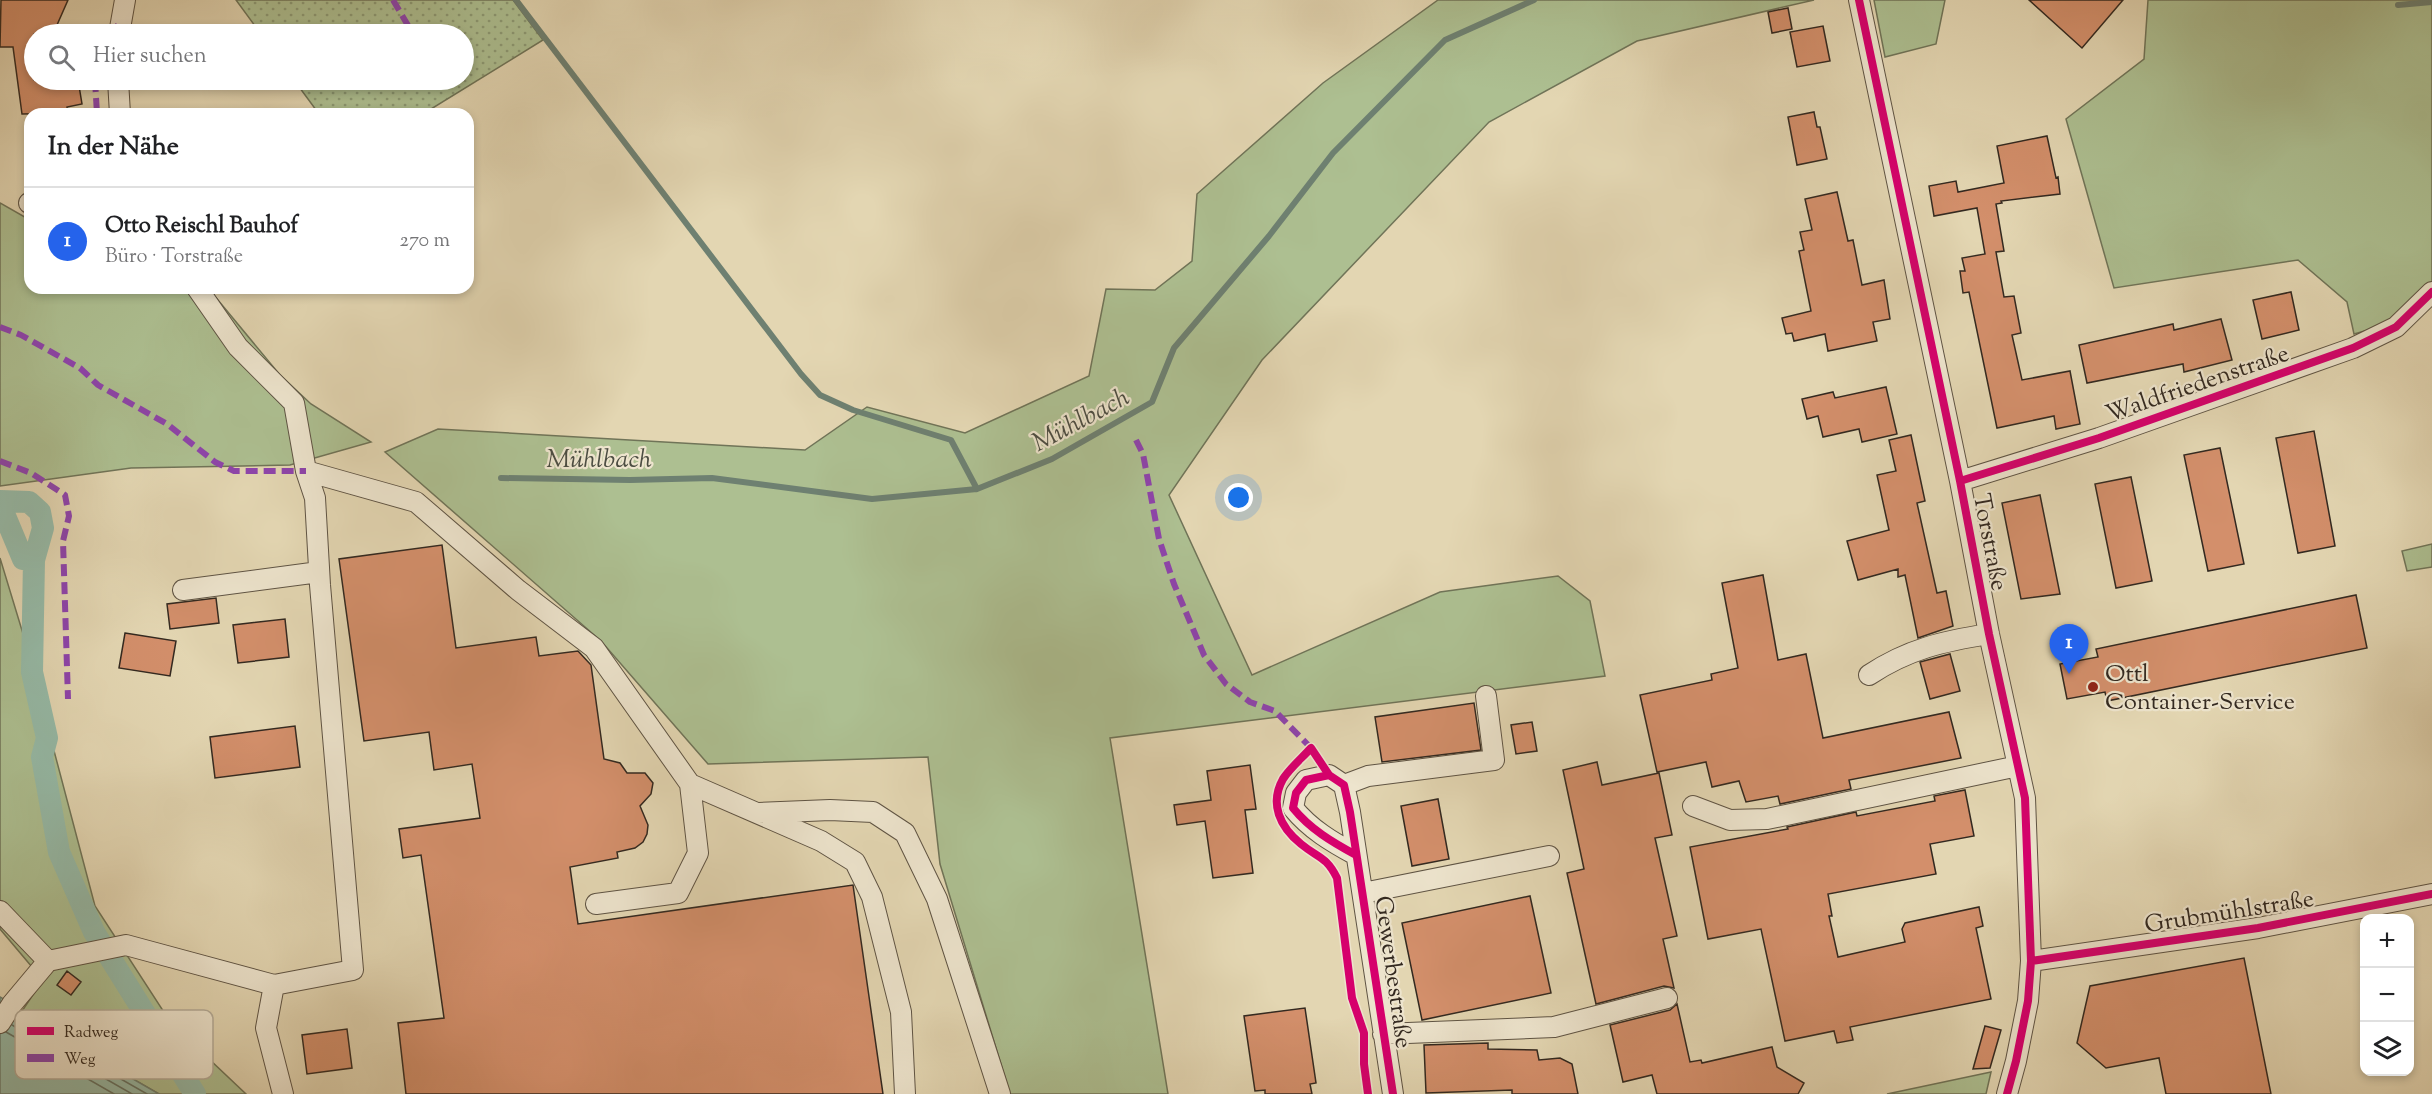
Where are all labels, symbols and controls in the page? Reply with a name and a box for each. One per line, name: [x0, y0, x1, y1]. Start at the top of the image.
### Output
search box: [24, 24, 474, 90]
icon: search: [45, 41, 78, 74]
text: Hier suchen: [93, 41, 207, 73]
text: In der Nähe: [48, 129, 179, 166]
text: Otto Reischl Bauhof: [105, 211, 298, 243]
text: 1: [64, 227, 71, 256]
text: 270 m: [400, 227, 450, 256]
text: Büro · Torstraße: [105, 243, 243, 272]
street label: Waldfriedenstraße: [2101, 338, 2294, 432]
water label: Mühlbach: [1026, 380, 1137, 462]
water label: Mühlbach: [546, 442, 652, 479]
your location: [1224, 483, 1253, 512]
street label: Torstraße: [1963, 491, 2015, 594]
pin: 1: [2050, 624, 2088, 674]
place label: Ottl Container-Service: [2105, 658, 2295, 720]
marker: Ottl Container-Service: [2086, 680, 2100, 694]
street label: Grubmühlstraße: [2142, 883, 2316, 943]
street label: Gewerbestraße: [1365, 894, 1420, 1051]
map controls: [2360, 914, 2414, 1076]
button: +: [2360, 914, 2414, 968]
button: −: [2360, 968, 2414, 1022]
legend: [15, 1010, 213, 1079]
text: Radweg: [64, 1022, 118, 1045]
button: layers: [2360, 1022, 2414, 1076]
text: Weg: [64, 1049, 96, 1072]

